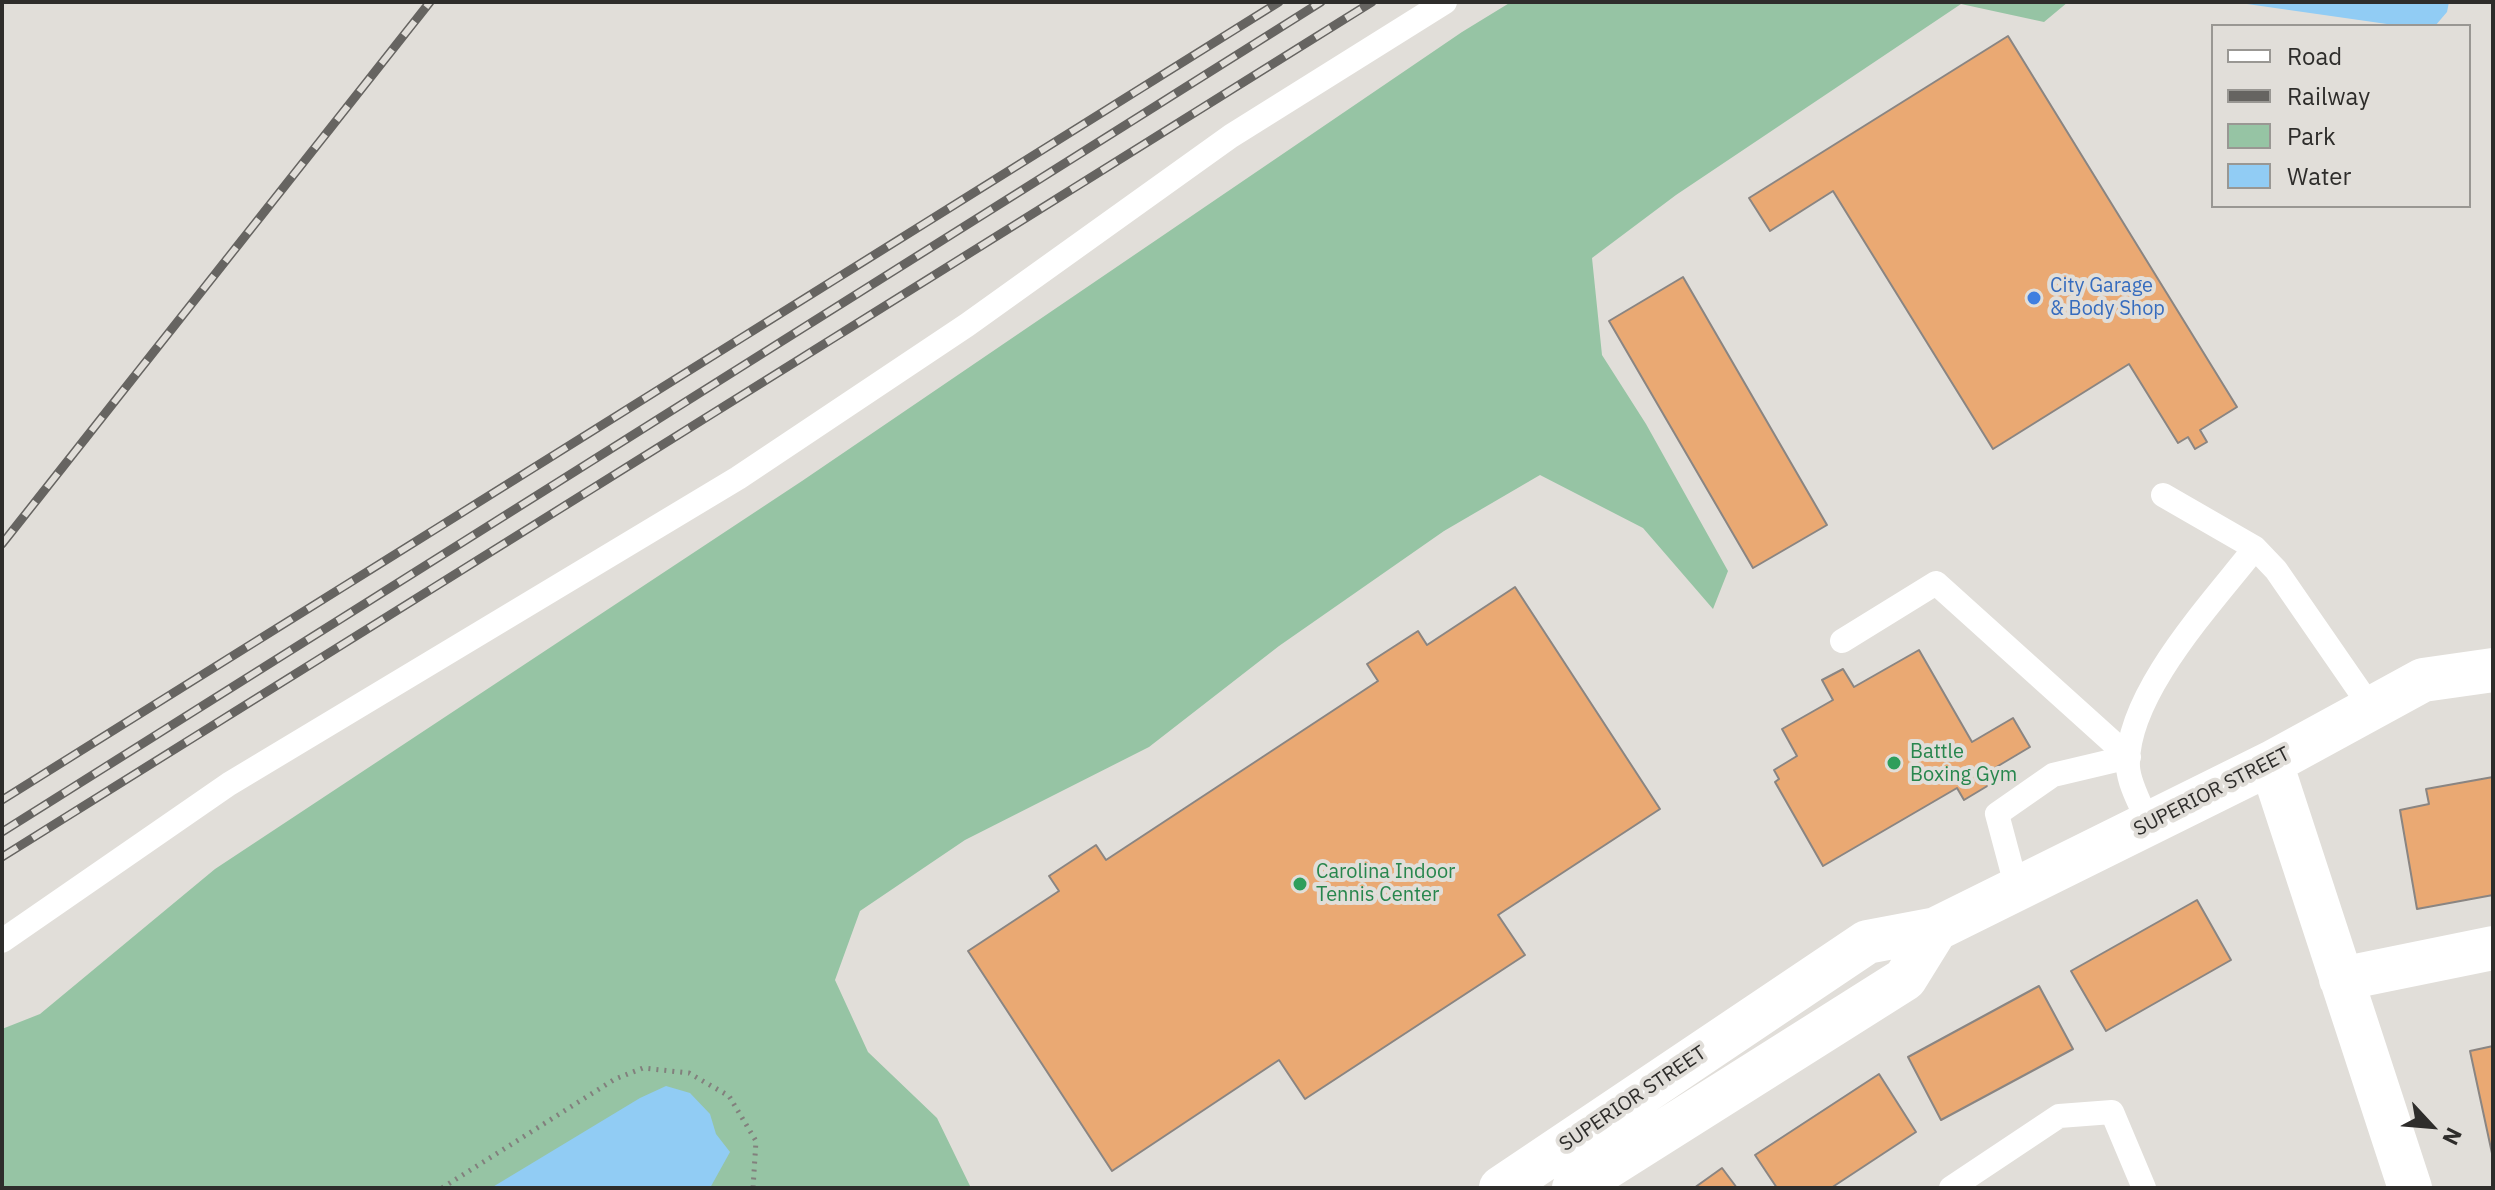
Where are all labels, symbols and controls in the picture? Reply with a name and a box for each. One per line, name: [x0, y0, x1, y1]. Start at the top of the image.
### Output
legend: [2211, 24, 2471, 208]
text: Road: [2287, 40, 2342, 72]
text: Railway: [2287, 80, 2370, 112]
text: Park: [2287, 120, 2336, 152]
text: Water: [2287, 160, 2351, 192]
place label: City Garage & Body Shop: [2050, 274, 2165, 321]
marker: City Garage & Body Shop: [2025, 289, 2043, 307]
place label: Battle Boxing Gym: [1910, 740, 2017, 787]
street label: SUPERIOR STREET: [2130, 742, 2294, 842]
marker: Battle Boxing Gym: [1885, 754, 1903, 772]
place label: Carolina Indoor Tennis Center: [1316, 860, 1455, 907]
marker: Carolina Indoor Tennis Center: [1291, 875, 1309, 893]
street label: SUPERIOR STREET: [1555, 1041, 1711, 1157]
north arrow: [2391, 1086, 2471, 1166]
text: N: [2436, 1123, 2470, 1150]

